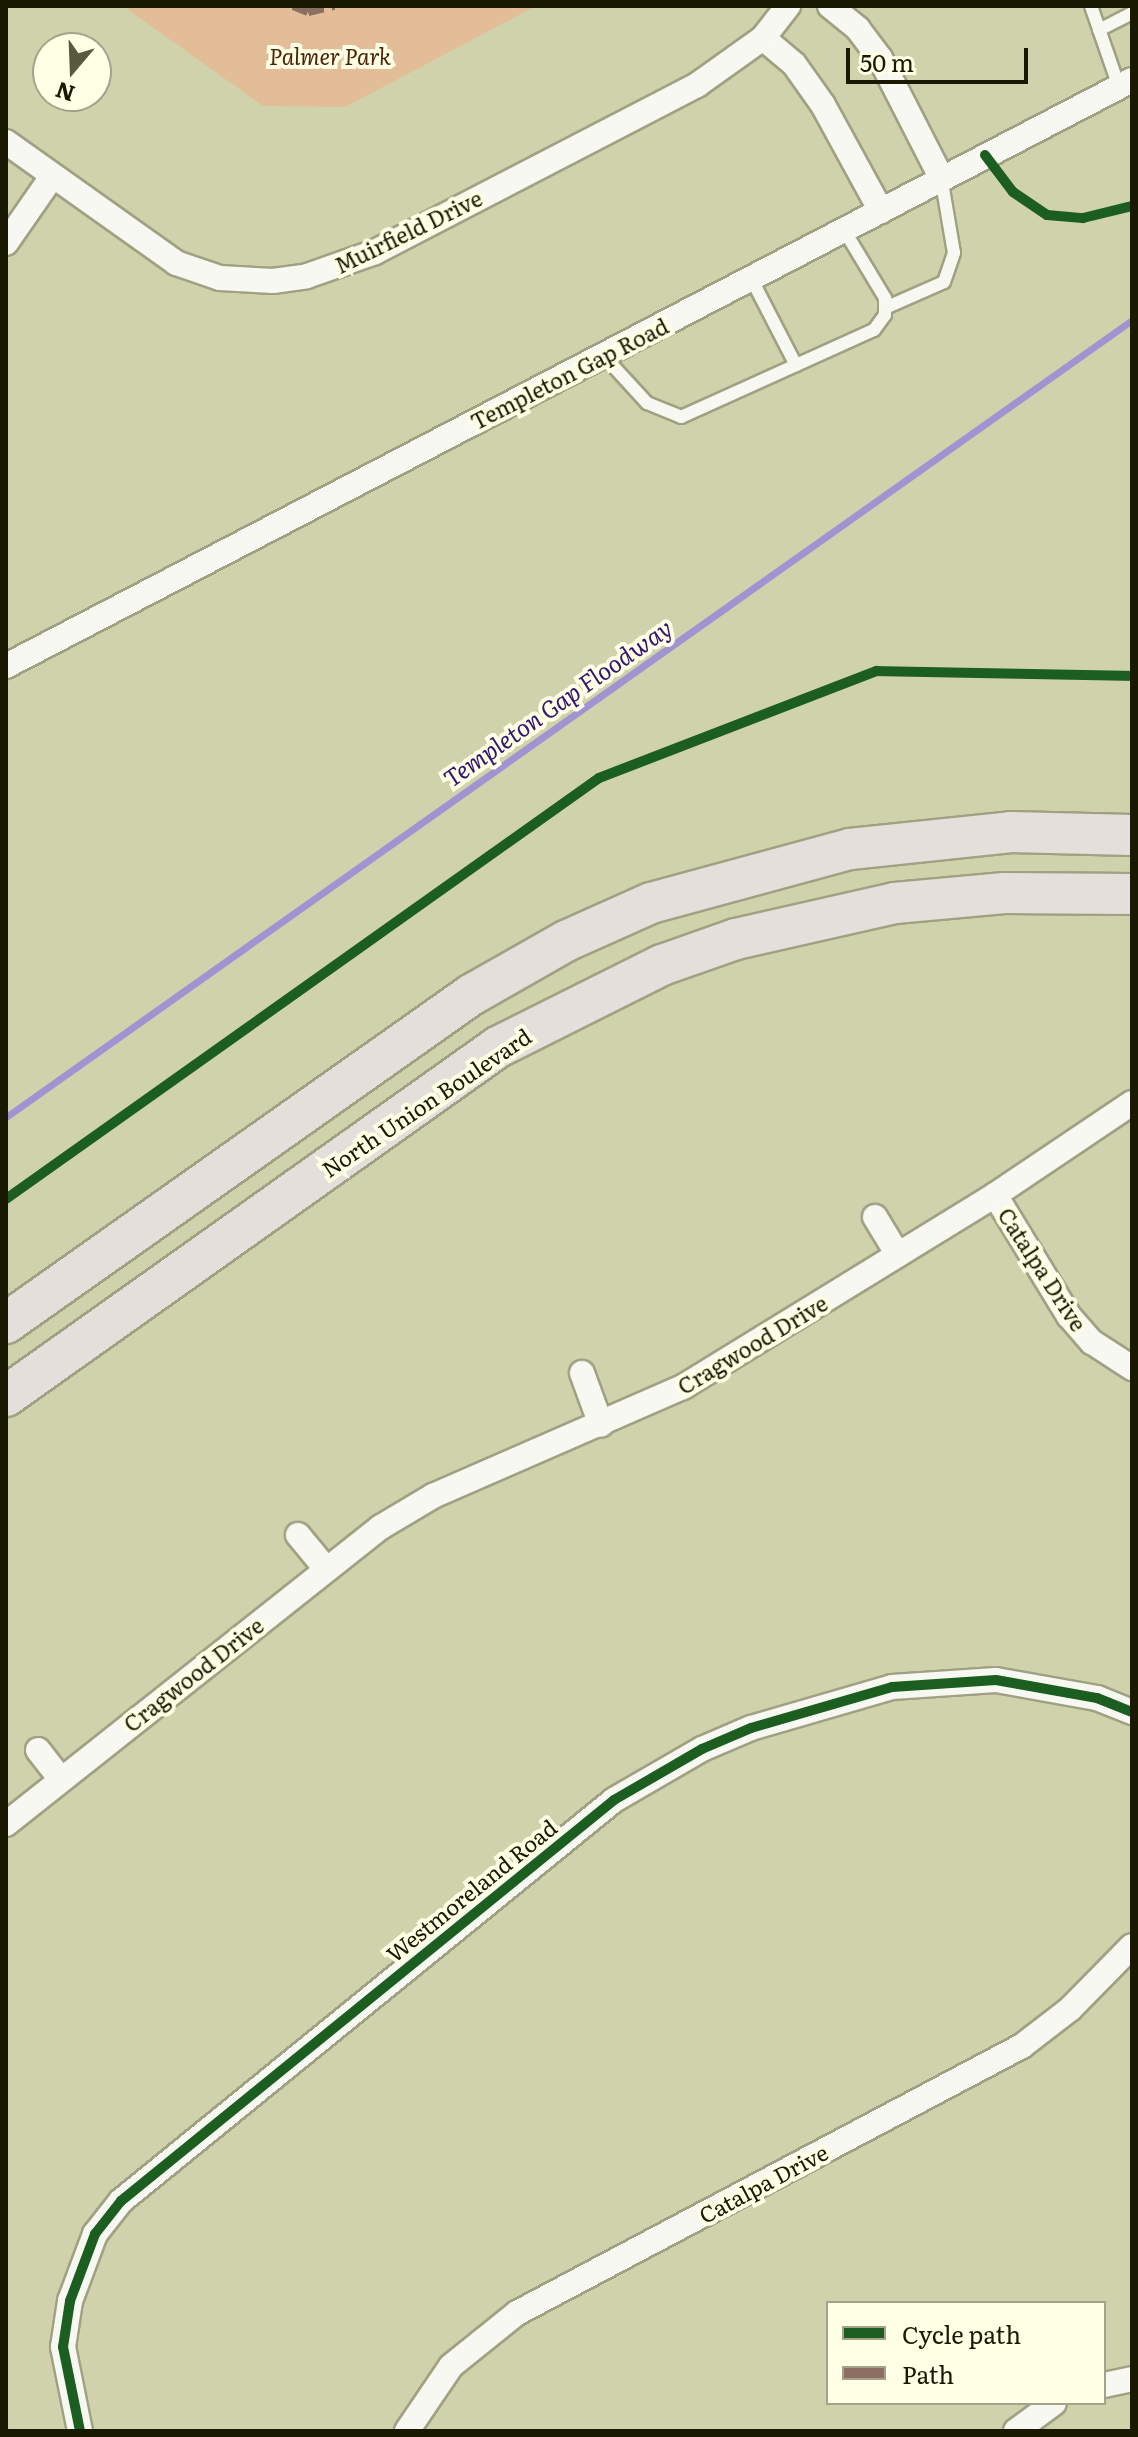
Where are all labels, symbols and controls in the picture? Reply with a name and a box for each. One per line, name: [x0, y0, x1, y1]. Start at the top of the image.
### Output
north arrow: [32, 32, 112, 112]
scale bar: [850, 32, 1032, 82]
park label: Palmer Park: [269, 43, 391, 69]
text: 50 m: [860, 44, 914, 79]
text: N: [51, 75, 79, 112]
street label: Muirfield Drive: [330, 184, 486, 278]
street label: Templeton Gap Road: [466, 312, 672, 434]
water label: Templeton Gap Floodway: [437, 612, 677, 792]
street label: North Union Boulevard: [316, 1022, 536, 1182]
street label: Catalpa Drive: [993, 1202, 1093, 1336]
street label: Cragwood Drive: [672, 1289, 832, 1399]
street label: Cragwood Drive: [118, 1611, 268, 1737]
street label: Westmoreland Road: [381, 1813, 561, 1967]
street label: Catalpa Drive: [694, 2138, 832, 2228]
legend: [826, 2301, 1106, 2405]
text: Cycle path: [902, 2316, 1021, 2351]
text: Path: [902, 2356, 954, 2391]

